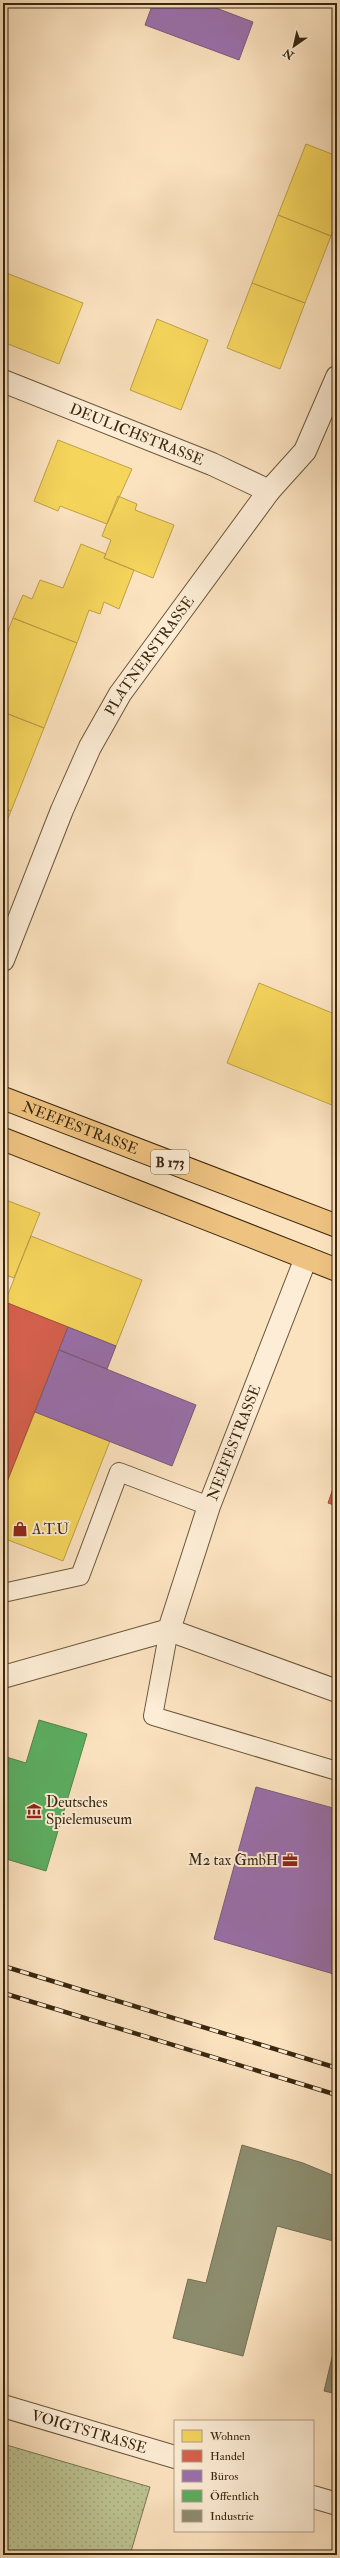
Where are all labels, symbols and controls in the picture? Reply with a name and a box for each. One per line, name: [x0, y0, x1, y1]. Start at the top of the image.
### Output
north arrow: [274, 26, 314, 66]
text: N: [280, 45, 297, 63]
street label: DEULICHSTRASSE: [67, 399, 207, 470]
street label: PLATNERSTRASSE: [101, 592, 199, 719]
street label: NEEFESTRASSE: [20, 1097, 141, 1159]
road number: B 173: [151, 1150, 189, 1174]
street label: NEEFESTRASSE: [203, 1382, 266, 1503]
shop icon: A.T.U: [11, 1520, 29, 1538]
place label: A.T.U: [31, 1520, 70, 1539]
place label: Deutsches Spielemuseum: [46, 1793, 133, 1830]
museum icon: Deutsches Spielemuseum: [25, 1802, 43, 1820]
place label: M2 tax GmbH: [188, 1851, 278, 1870]
office icon: M2 tax GmbH: [281, 1851, 299, 1869]
street label: VOIGTSTRASSE: [29, 2406, 149, 2458]
legend: [174, 2420, 314, 2532]
text: Wohnen: [209, 2429, 251, 2444]
text: Handel: [210, 2449, 245, 2464]
text: Büros: [210, 2469, 238, 2484]
text: Öffentlich: [210, 2489, 260, 2504]
text: Industrie: [210, 2509, 254, 2524]

